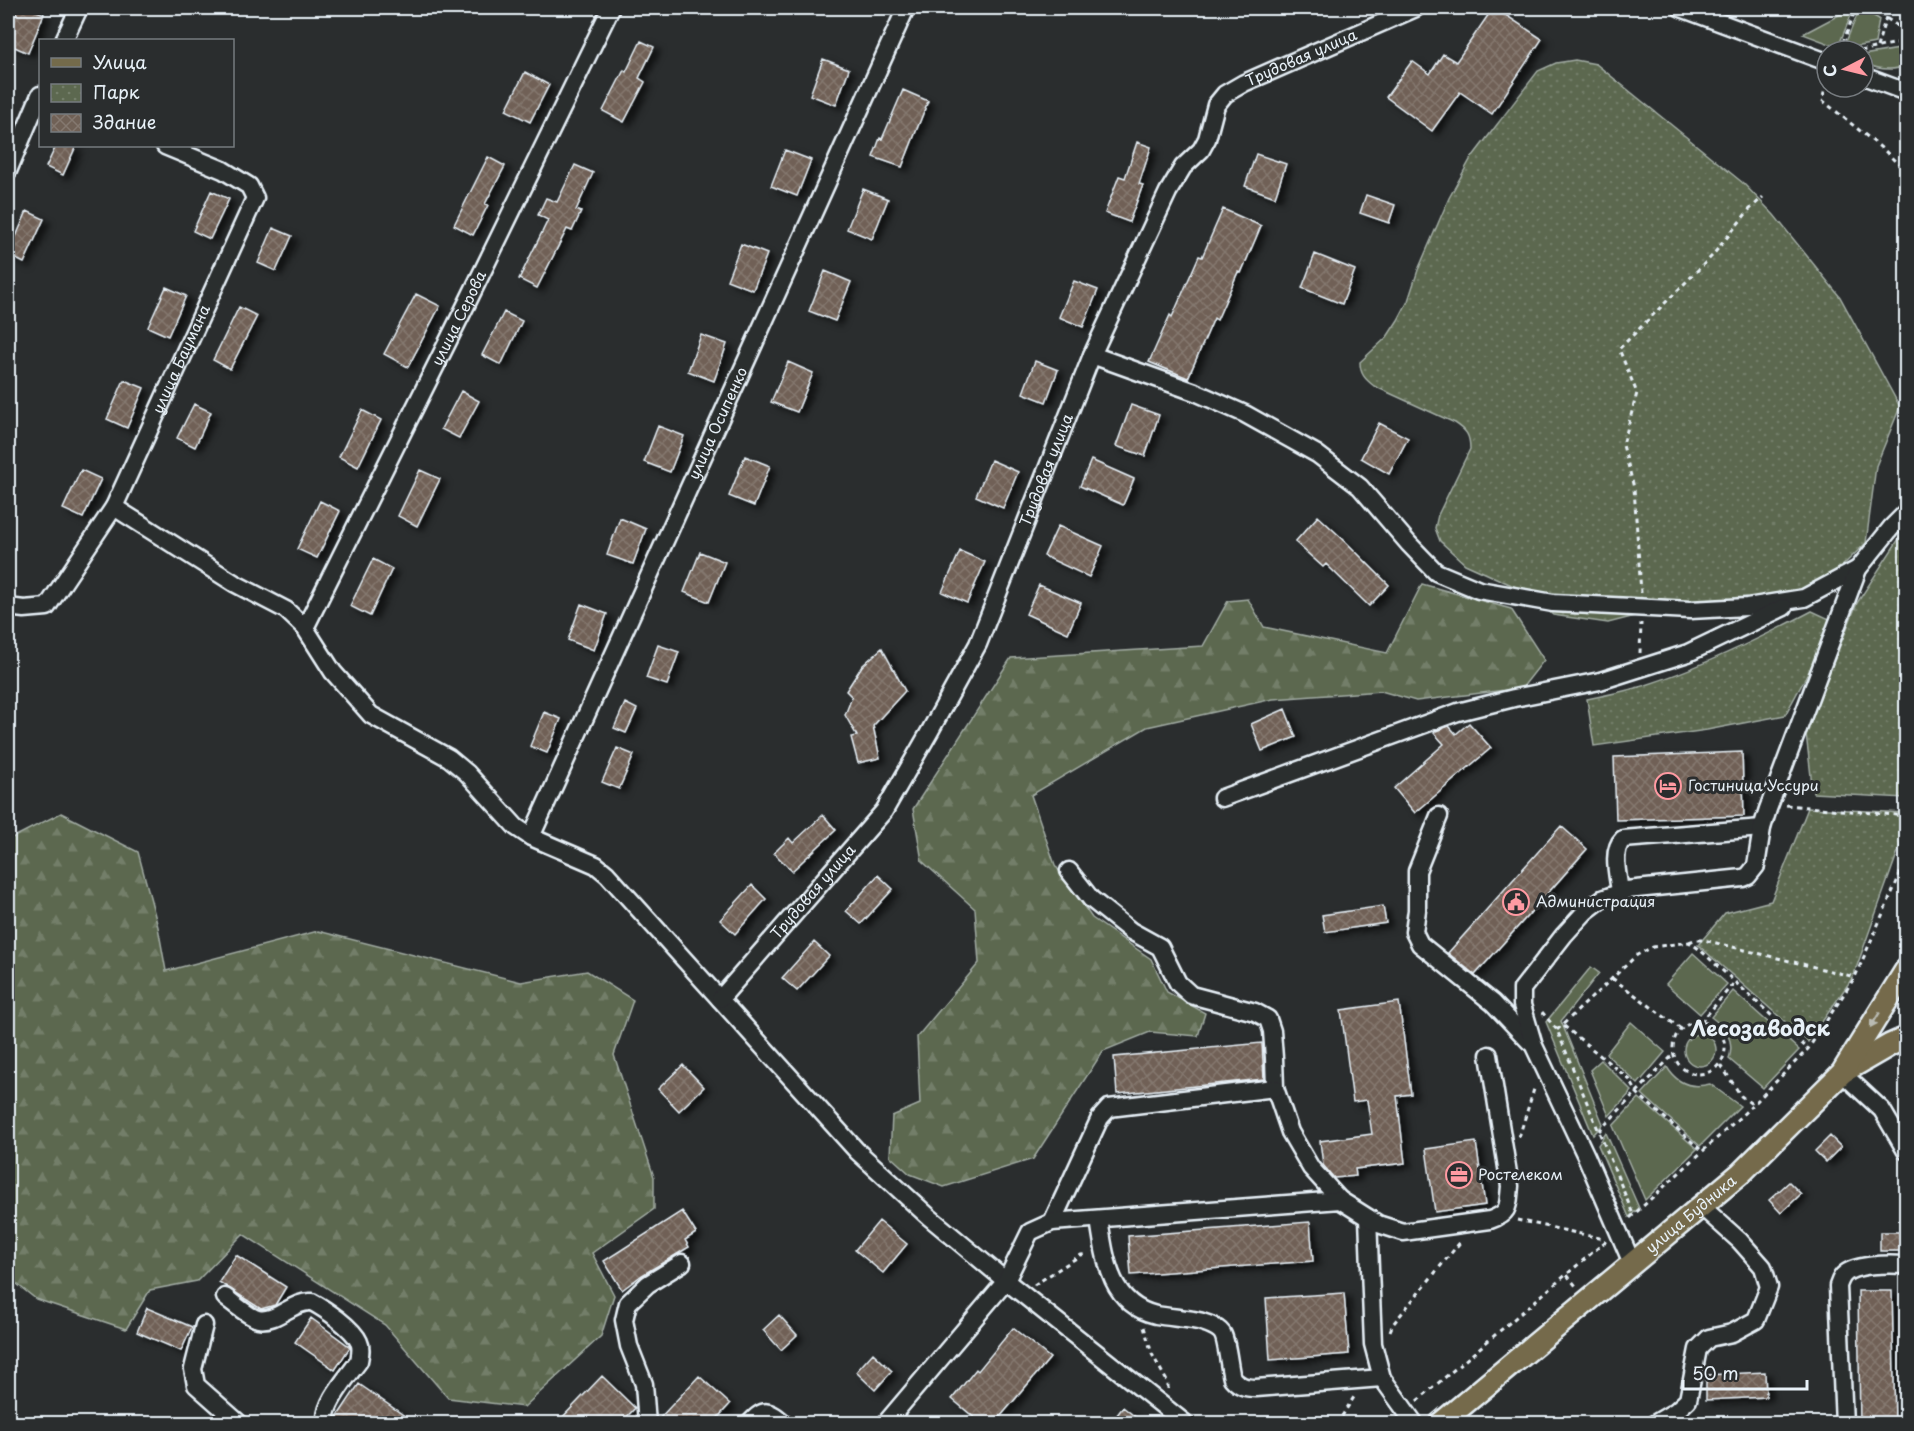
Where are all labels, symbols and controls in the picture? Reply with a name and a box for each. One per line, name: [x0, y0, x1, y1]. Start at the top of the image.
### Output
street label: Трудовая улица: [1241, 22, 1361, 91]
legend: [39, 39, 234, 147]
north arrow: [1815, 39, 1875, 99]
text: Улица: [93, 48, 147, 75]
text: С: [1816, 64, 1842, 78]
text: Парк: [93, 78, 140, 105]
text: Здание: [93, 108, 156, 135]
street label: улица Серова: [425, 266, 491, 369]
street label: улица Баумана: [145, 300, 215, 417]
street label: улица Осипенко: [681, 363, 752, 483]
street label: Трудовая улица: [1013, 409, 1078, 529]
hotel icon: Гостиница Уссури: [1653, 771, 1683, 801]
place label: Гостиница Уссури: [1688, 773, 1819, 796]
street label: Трудовая улица: [764, 838, 861, 944]
public building icon: Администрация: [1501, 887, 1531, 917]
place label: Администрация: [1536, 889, 1655, 912]
district label: Лесозаводск: [1690, 1011, 1831, 1043]
one-way arrow: [1870, 1012, 1881, 1028]
office icon: Ростелеком: [1444, 1160, 1474, 1190]
place label: Ростелеком: [1478, 1162, 1563, 1185]
street label: улица Будника: [1640, 1168, 1741, 1258]
scale bar: [1683, 1353, 1808, 1391]
text: 50 m: [1692, 1359, 1739, 1386]

